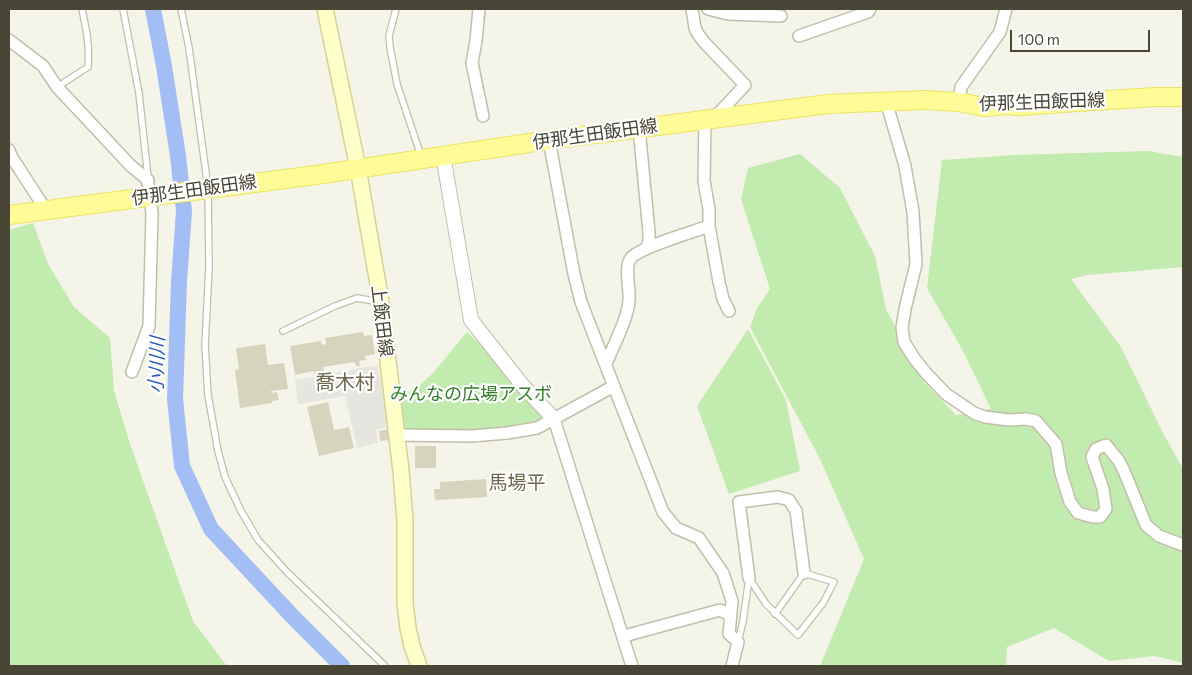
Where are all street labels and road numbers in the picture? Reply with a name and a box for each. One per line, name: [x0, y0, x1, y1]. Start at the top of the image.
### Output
street label: 伊那生田飯田線: [979, 89, 1105, 115]
street label: 伊那生田飯田線: [531, 115, 659, 153]
street label: 伊那生田飯田線: [130, 171, 258, 209]
street label: 上飯田線: [367, 284, 397, 358]

